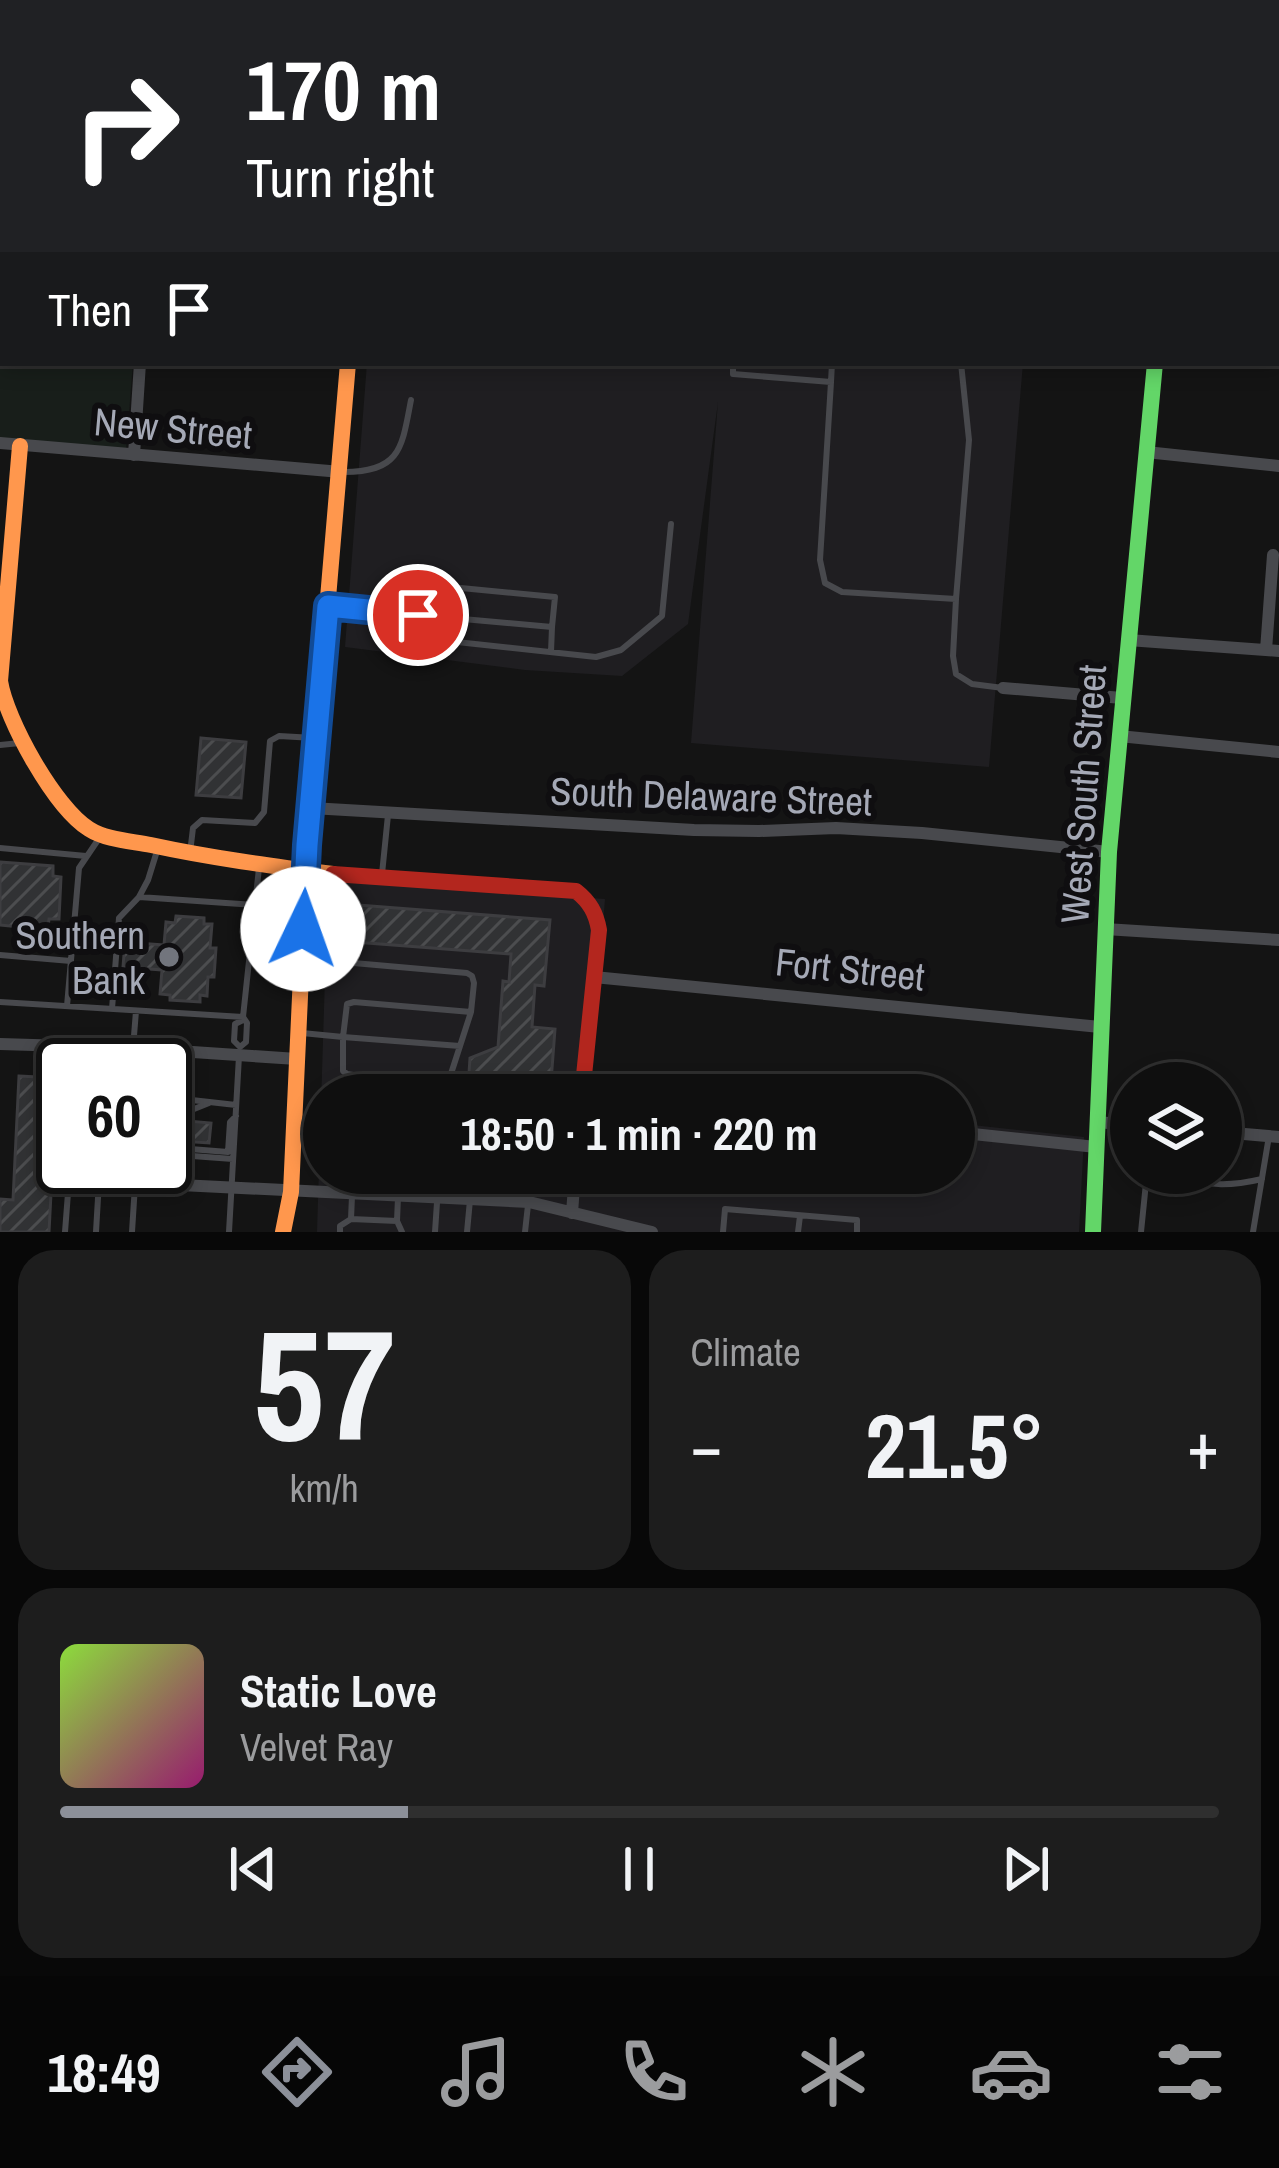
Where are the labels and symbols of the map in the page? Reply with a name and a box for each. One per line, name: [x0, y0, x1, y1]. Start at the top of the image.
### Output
street label: New Street: [92, 395, 254, 461]
pin: [367, 564, 469, 666]
street label: West South Street: [1048, 663, 1118, 925]
street label: South Delaware Street: [549, 764, 873, 828]
position arrow: [240, 866, 366, 992]
place label: Southern Bank: [15, 909, 146, 1006]
street label: Fort Street: [773, 935, 927, 1003]
marker: Southern Bank: [156, 944, 182, 970]
speed limit sign: 60: [36, 1038, 192, 1194]

